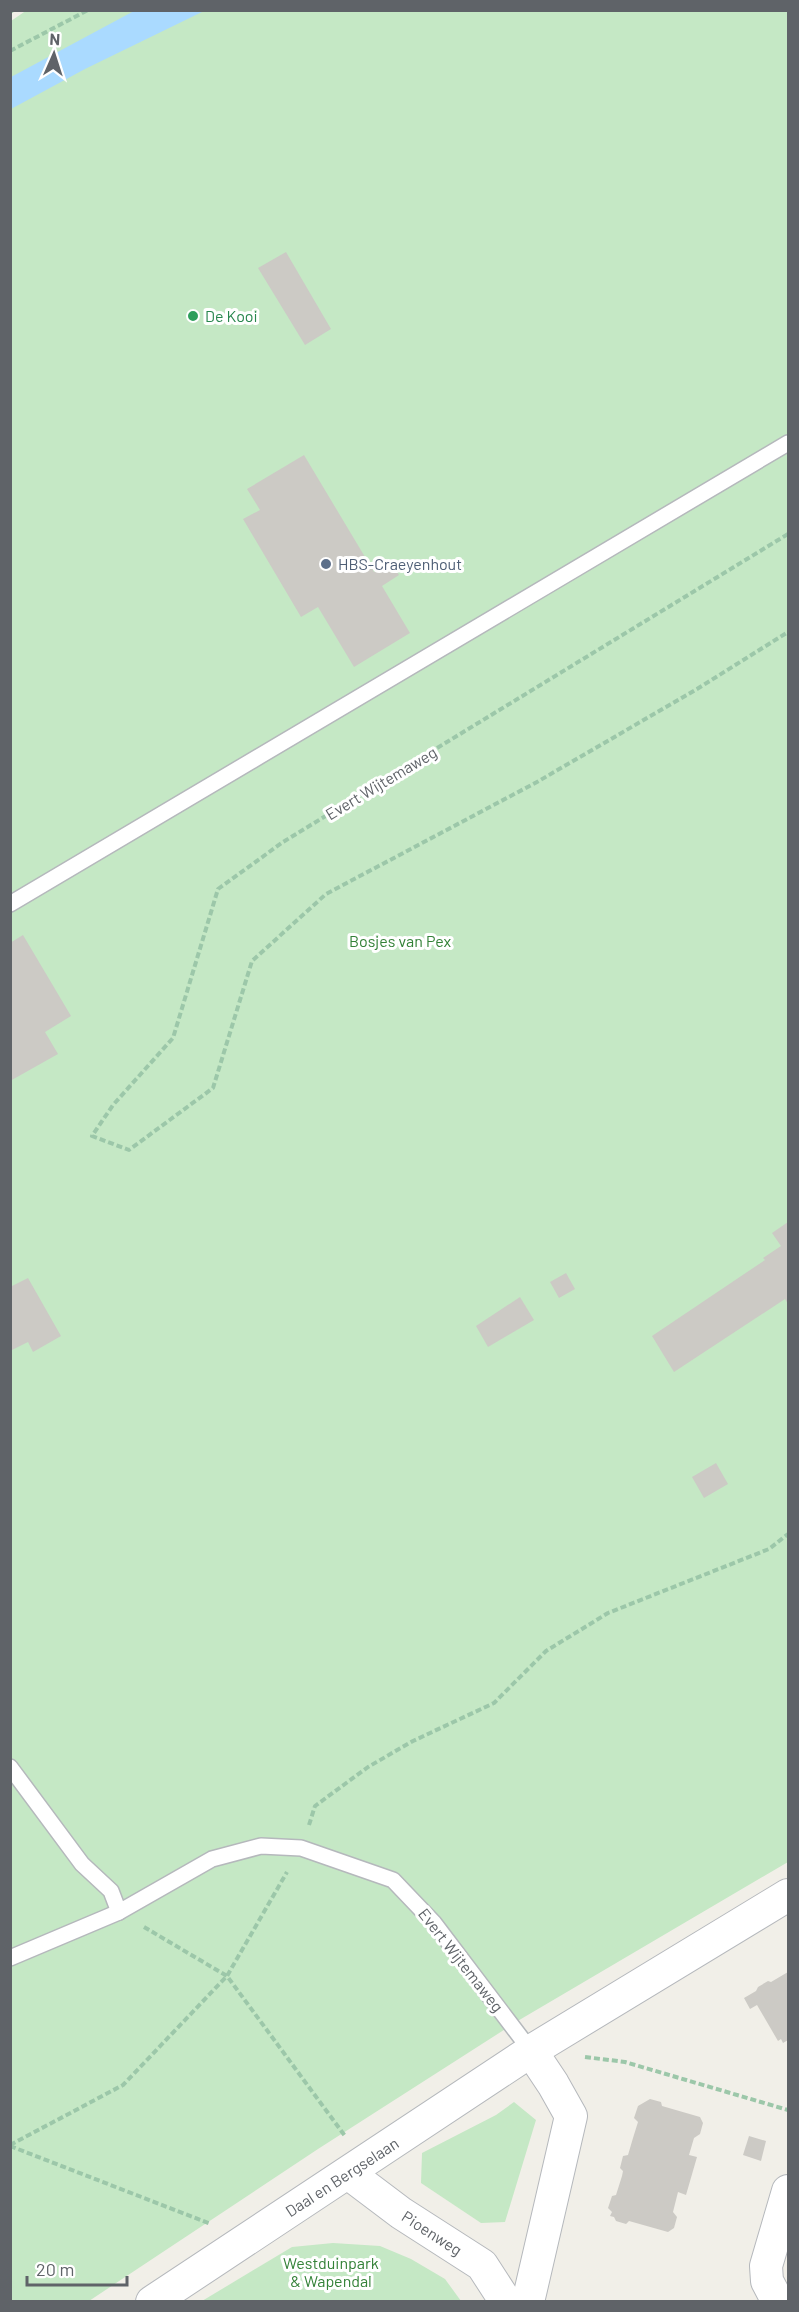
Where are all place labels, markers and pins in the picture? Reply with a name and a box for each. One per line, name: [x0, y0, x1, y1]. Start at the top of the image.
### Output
place label: De Kooi: [205, 306, 258, 325]
marker: De Kooi: [186, 309, 200, 323]
place label: HBS-Craeyenhout: [338, 554, 462, 573]
marker: HBS-Craeyenhout: [319, 557, 333, 571]

